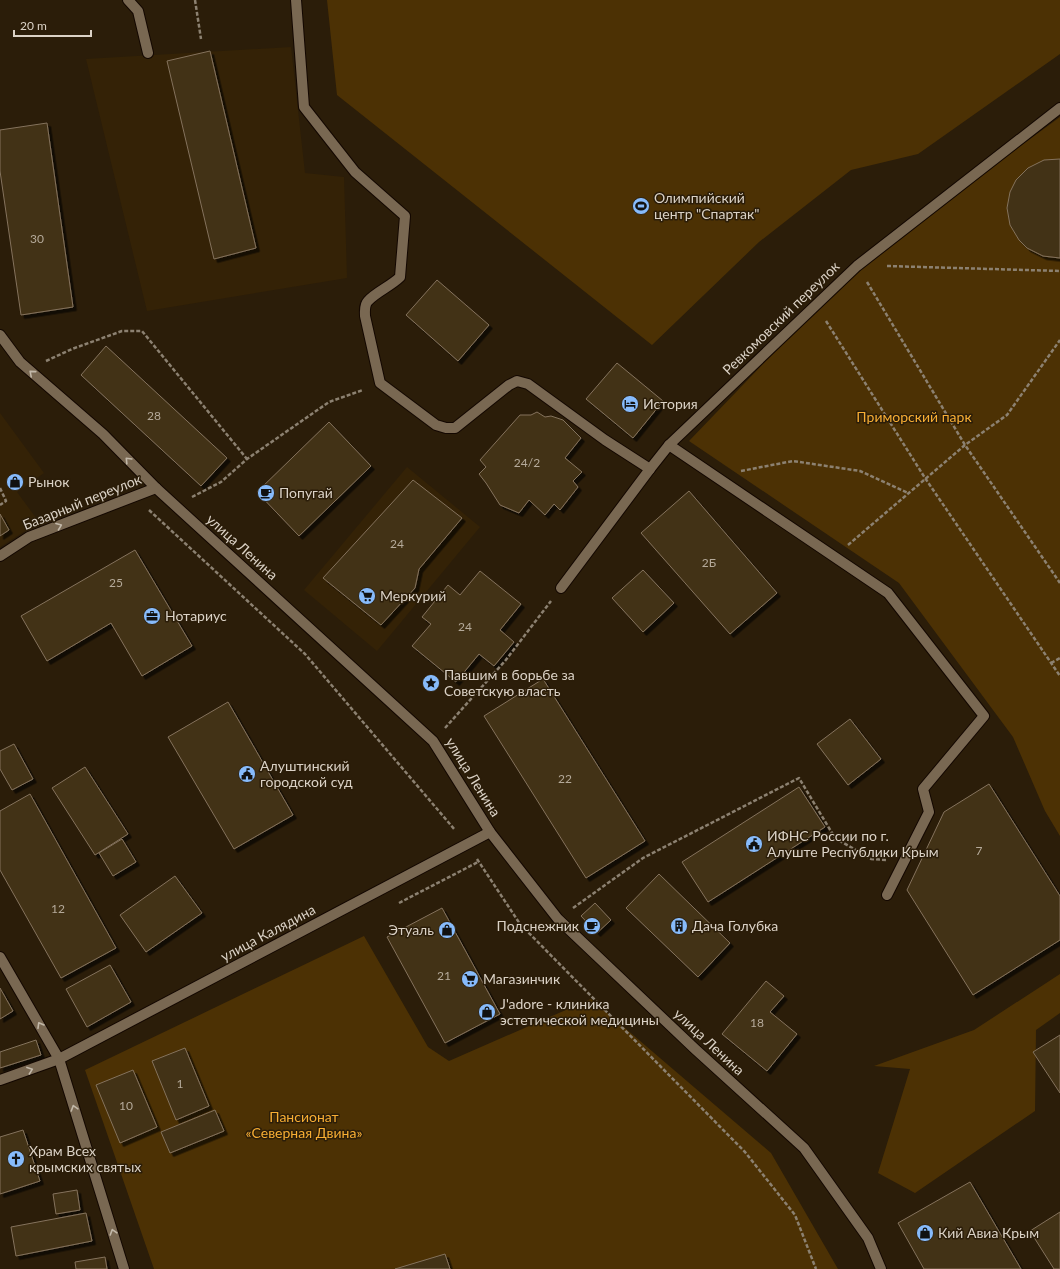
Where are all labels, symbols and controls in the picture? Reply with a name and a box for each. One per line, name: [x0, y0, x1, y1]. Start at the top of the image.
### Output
scale bar: [14, 12, 91, 38]
text: 20 m: [20, 18, 47, 33]
place label: Олимпийский центр "Спартак": [654, 189, 760, 222]
sports icon: Олимпийский центр "Спартак": [631, 196, 651, 216]
house number: 30: [30, 231, 44, 246]
street label: Ревкомовский переулок: [719, 257, 843, 378]
one-way arrow: [30, 370, 37, 377]
hotel icon: История: [620, 394, 640, 414]
place label: История: [643, 395, 698, 412]
house number: 28: [147, 408, 161, 423]
park label: Приморский парк: [856, 408, 972, 425]
house number: 24/2: [514, 455, 540, 470]
one-way arrow: [125, 457, 133, 465]
street label: Базарный переулок: [20, 470, 144, 533]
shop icon: Рынок: [5, 472, 25, 492]
place label: Рынок: [28, 473, 70, 490]
cafe icon: Попугай: [256, 483, 276, 503]
place label: Попугай: [279, 484, 333, 501]
street label: улица Ленина: [203, 510, 281, 583]
one-way arrow: [56, 522, 63, 530]
house number: 24: [390, 536, 404, 551]
house number: 2Б: [702, 555, 716, 570]
house number: 25: [109, 575, 123, 590]
supermarket icon: Меркурий: [357, 586, 377, 606]
place label: Меркурий: [380, 587, 446, 604]
office icon: Нотариус: [142, 606, 162, 626]
place label: Нотариус: [165, 607, 227, 624]
house number: 24: [458, 619, 472, 634]
place label: Павшим в борьбе за Советскую власть: [444, 666, 575, 699]
place icon: Павшим в борьбе за Советскую власть: [421, 673, 441, 693]
street label: улица Ленина: [442, 734, 504, 819]
place label: Алуштинский городской суд: [260, 757, 353, 790]
public building icon: Алуштинский городской суд: [237, 764, 257, 784]
house number: 22: [558, 771, 572, 786]
place label: ИФНС России по г. Алуште Республики Крым: [767, 827, 939, 860]
public building icon: ИФНС России по г. Алуште Республики Крым: [744, 834, 764, 854]
house number: 7: [976, 843, 983, 858]
street label: улица Калядина: [218, 900, 318, 965]
house number: 12: [51, 901, 65, 916]
cafe icon: Подснежник: [582, 916, 602, 936]
building icon: Дача Голубка: [669, 916, 689, 936]
place label: Подснежник: [497, 917, 580, 934]
place label: Дача Голубка: [692, 917, 778, 934]
shop icon: Этуаль: [437, 920, 457, 940]
place label: Этуаль: [389, 921, 434, 938]
house number: 21: [437, 968, 451, 983]
supermarket icon: Магазинчик: [460, 969, 480, 989]
place label: Магазинчик: [483, 970, 561, 987]
place label: J'adore - клиника эстетической медицины: [500, 995, 659, 1028]
shop icon: J'adore - клиника эстетической медицины: [477, 1002, 497, 1022]
street label: улица Ленина: [671, 1005, 748, 1079]
house number: 18: [750, 1015, 764, 1030]
one-way arrow: [37, 1022, 44, 1029]
one-way arrow: [26, 1066, 33, 1074]
house number: 1: [177, 1076, 184, 1091]
house number: 10: [119, 1098, 133, 1113]
one-way arrow: [70, 1104, 79, 1111]
park label: Пансионат «Северная Двина»: [246, 1108, 362, 1141]
place label: Храм Всех крымских святых: [29, 1142, 141, 1175]
church icon: Храм Всех крымских святых: [6, 1149, 26, 1169]
shop icon: Кий Авиа Крым: [915, 1223, 935, 1243]
place label: Кий Авиа Крым: [938, 1224, 1039, 1241]
one-way arrow: [109, 1228, 118, 1235]

